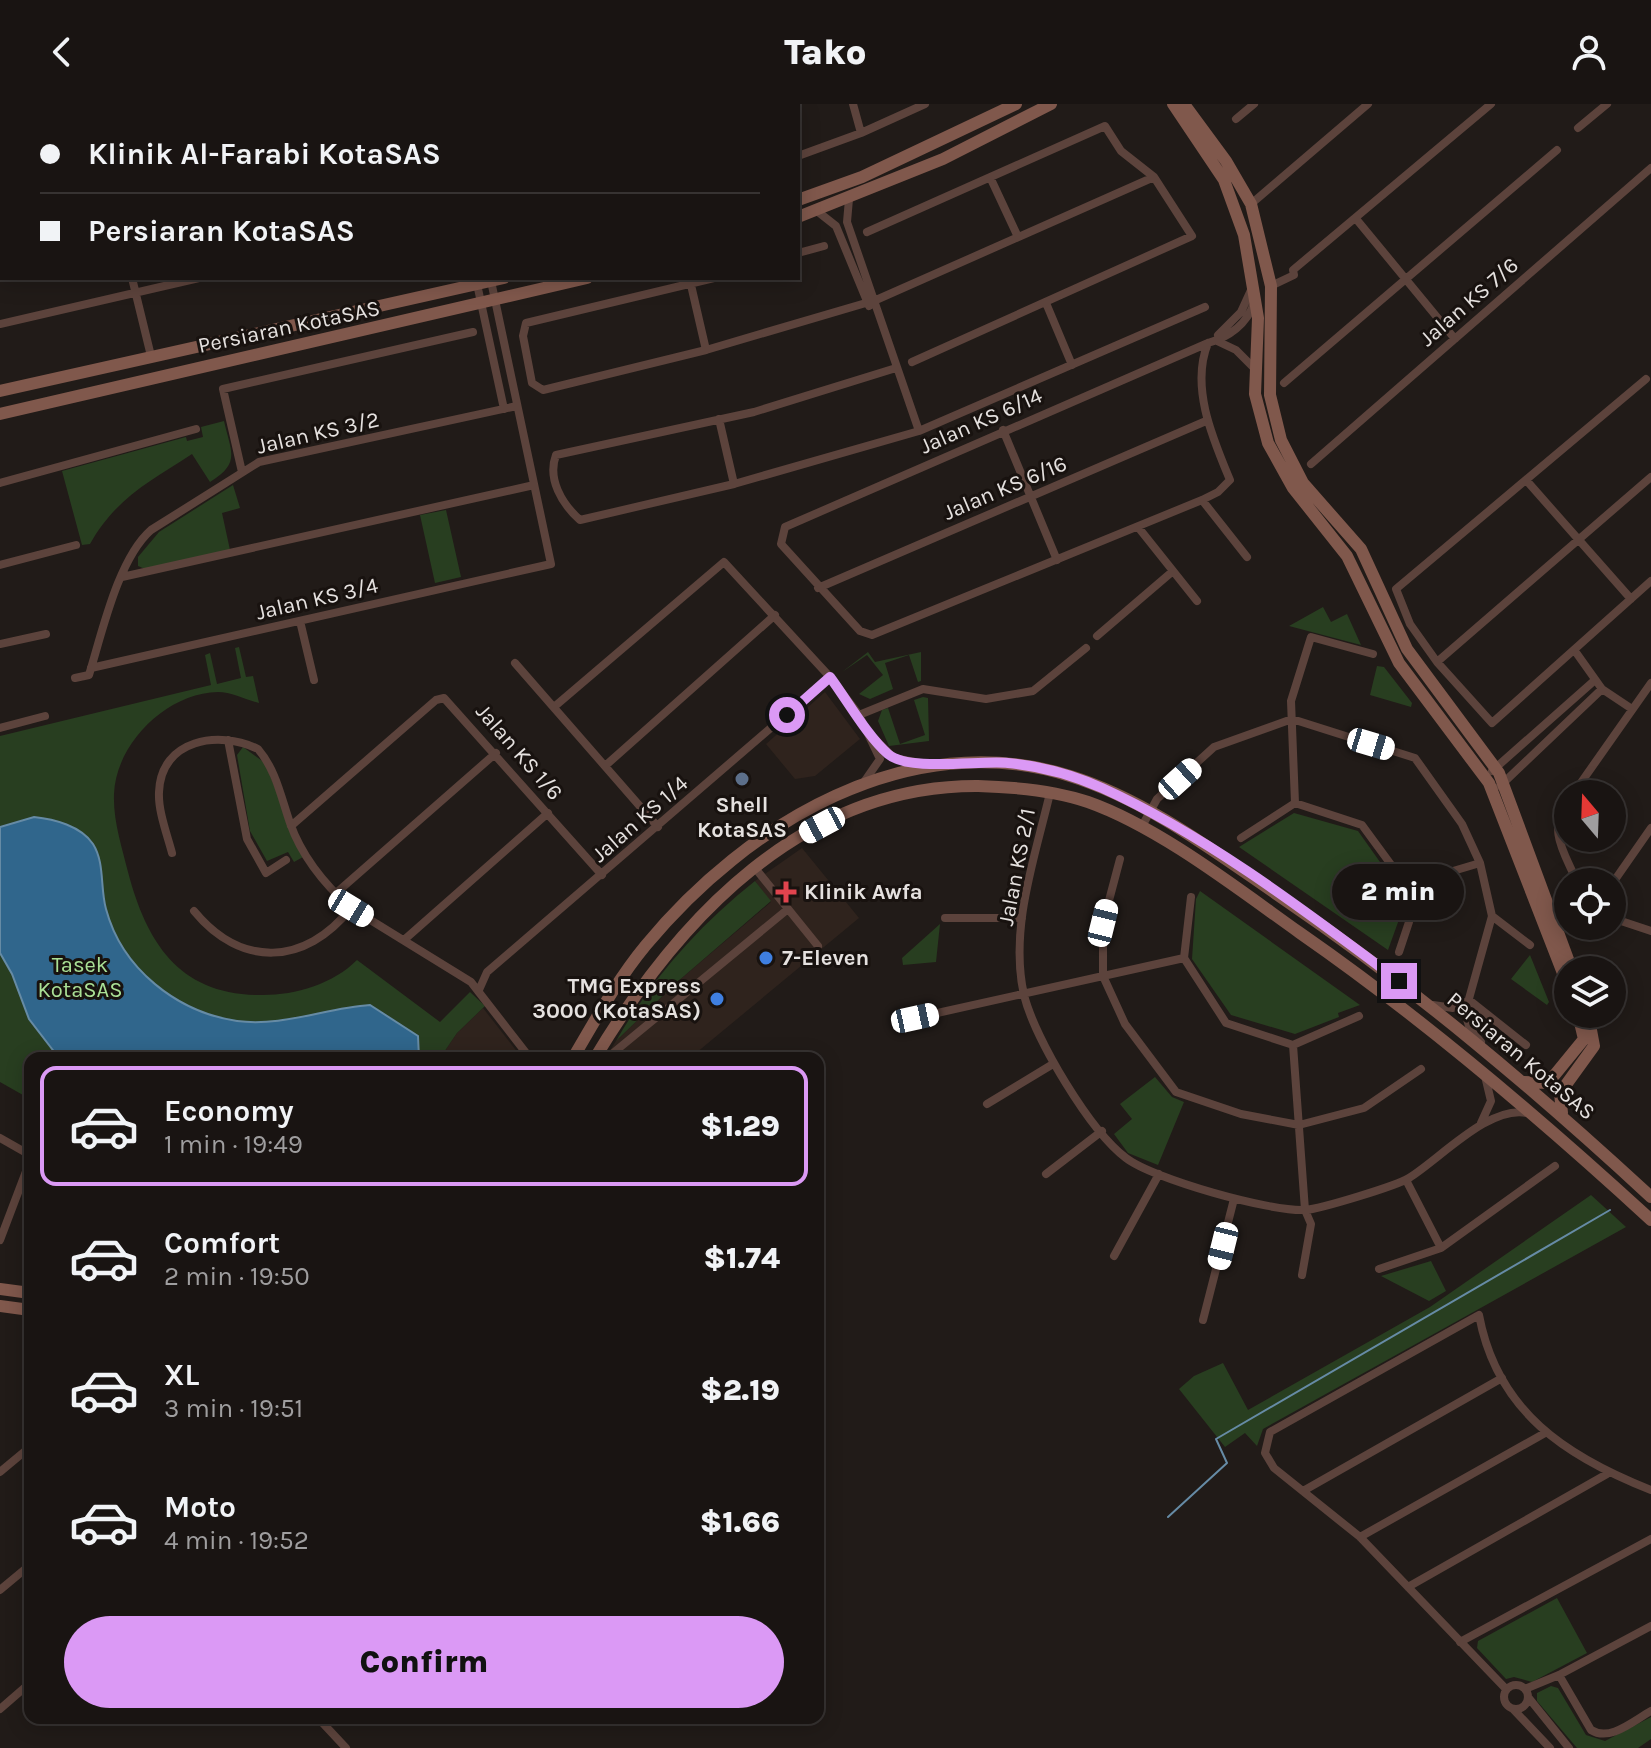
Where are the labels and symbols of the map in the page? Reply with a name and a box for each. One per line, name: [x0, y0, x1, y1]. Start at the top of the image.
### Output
street label: Jalan KS 7/6: [1414, 252, 1524, 352]
street label: Persiaran KotaSAS: [196, 295, 382, 359]
street label: Jalan KS 6/14: [916, 382, 1046, 460]
street label: Jalan KS 3/2: [254, 406, 382, 460]
street label: Jalan KS 6/16: [939, 450, 1071, 526]
street label: Jalan KS 3/4: [253, 572, 381, 626]
route start: [769, 697, 805, 733]
street label: Jalan KS 1/6: [470, 699, 568, 805]
car: [1345, 726, 1397, 762]
car: [1154, 754, 1206, 804]
street label: Jalan KS 1/4: [587, 770, 693, 868]
marker: Shell KotaSAS: [733, 770, 751, 788]
north arrow: [1554, 780, 1626, 852]
place label: Shell KotaSAS: [697, 792, 787, 843]
car: [795, 803, 849, 847]
street label: Jalan KS 2/1: [993, 806, 1041, 928]
callout: 2 min: [1333, 865, 1465, 921]
place label: Klinik Awfa: [804, 879, 923, 905]
marker: Klinik Awfa: [775, 881, 797, 903]
car: [324, 885, 378, 931]
car: [1086, 897, 1120, 949]
place label: 7-Eleven: [782, 945, 869, 971]
marker: 7-Eleven: [757, 949, 775, 967]
park label: Tasek KotaSAS: [37, 952, 123, 1003]
route end: [1381, 963, 1417, 999]
place label: TMG Express 3000 (KotaSAS): [532, 973, 701, 1024]
street label: Persiaran KotaSAS: [1442, 987, 1600, 1125]
marker: TMG Express 3000 (KotaSAS): [708, 990, 726, 1008]
car: [889, 1001, 941, 1035]
car: [1206, 1220, 1240, 1272]

